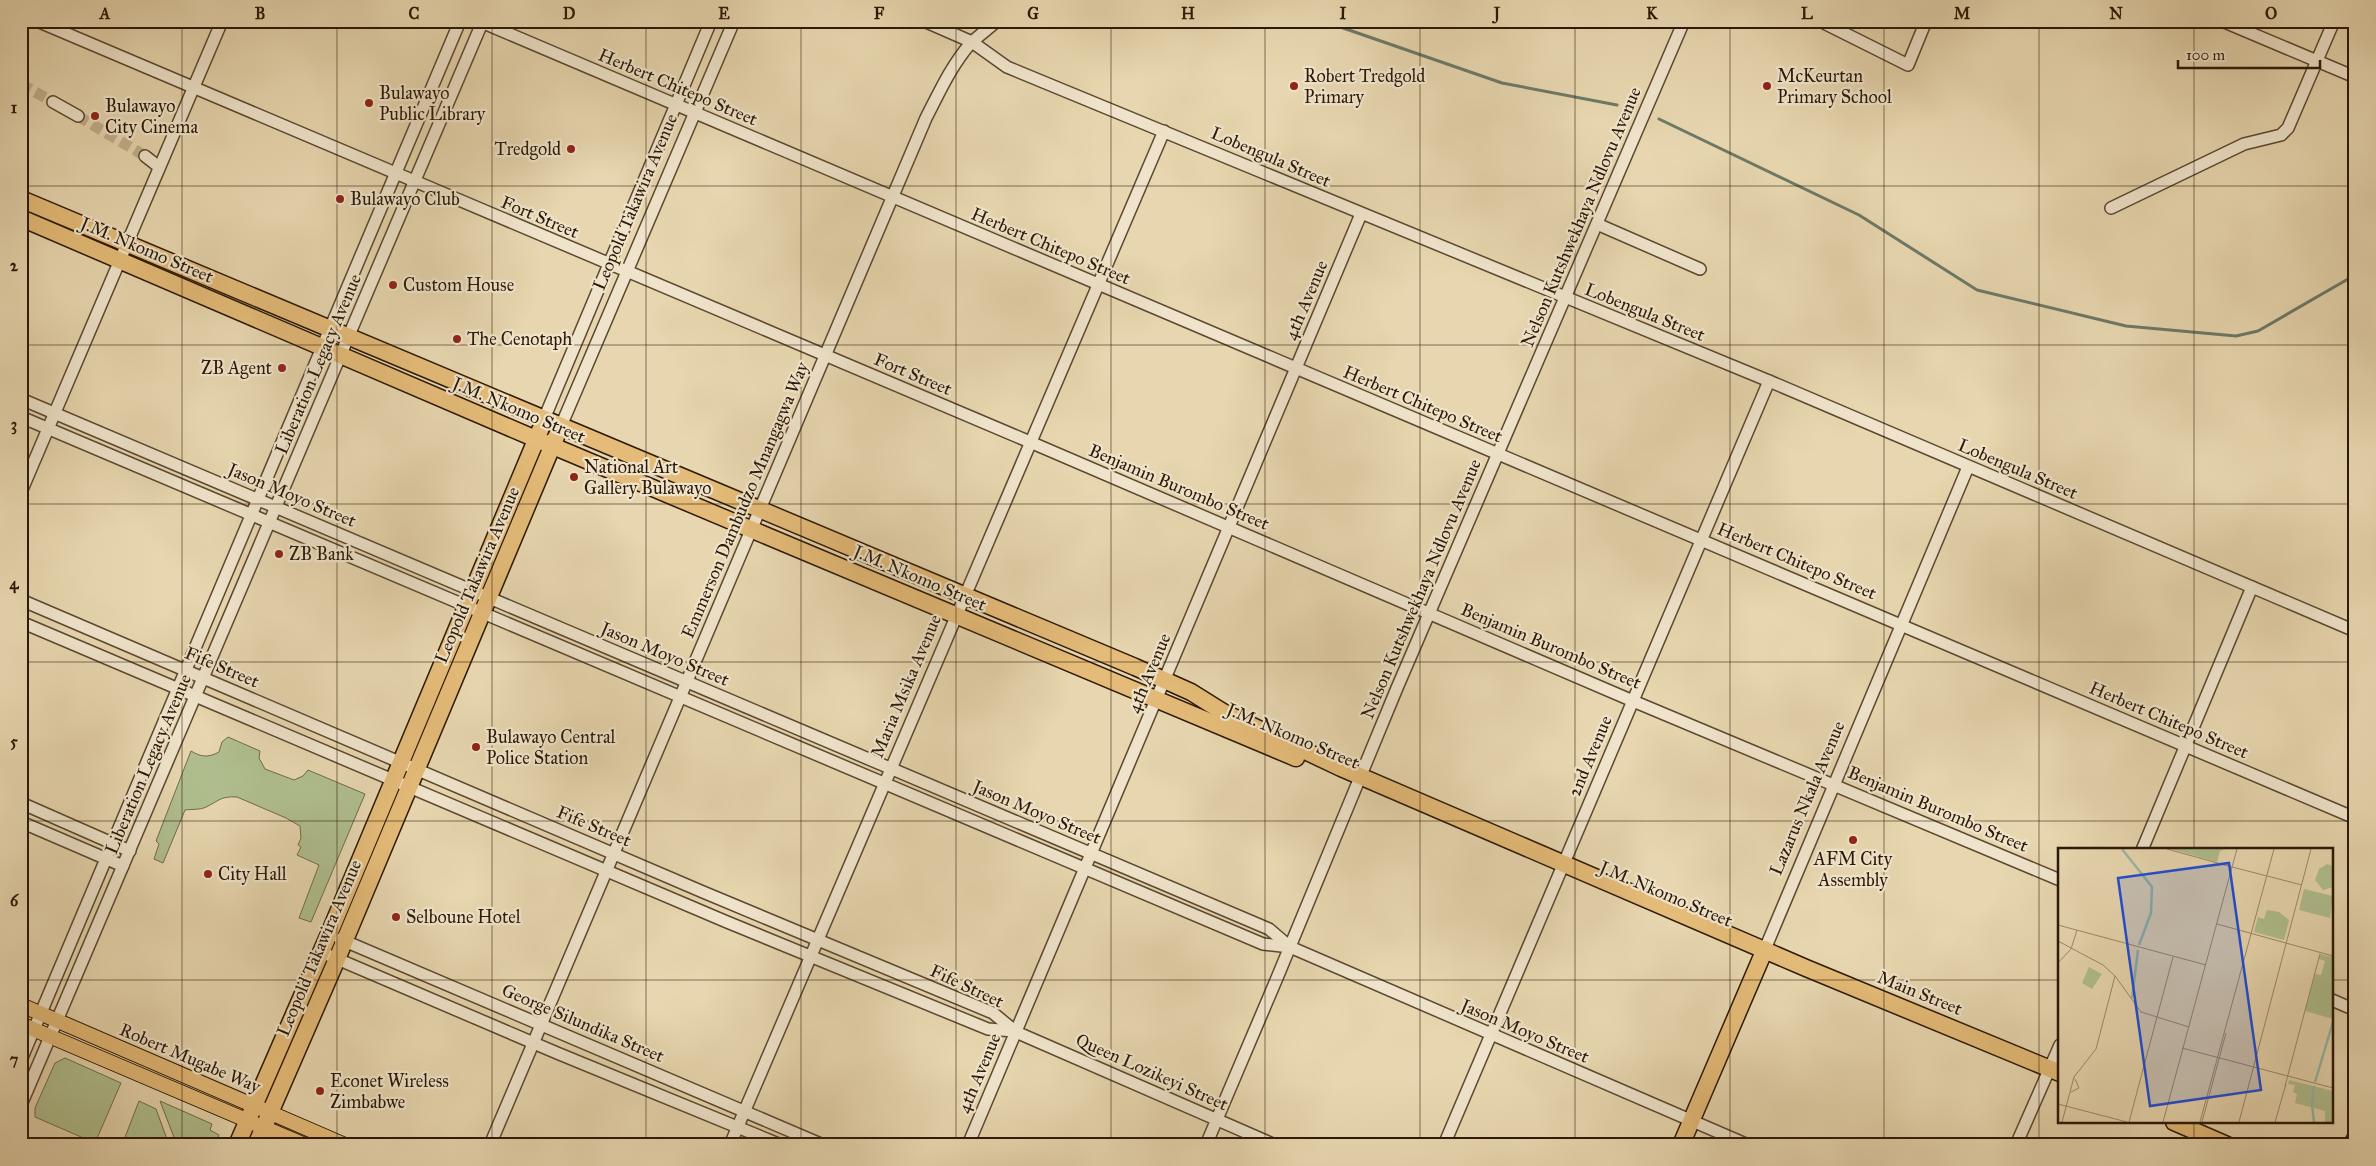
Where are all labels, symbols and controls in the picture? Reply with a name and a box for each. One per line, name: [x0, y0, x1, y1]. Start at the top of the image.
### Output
text: A: [99, 4, 111, 23]
text: B: [255, 4, 265, 23]
text: C: [409, 4, 420, 23]
text: D: [563, 4, 576, 23]
text: E: [718, 4, 730, 23]
text: F: [874, 4, 885, 23]
text: G: [1027, 4, 1039, 23]
text: H: [1181, 4, 1195, 23]
text: I: [1340, 4, 1347, 23]
text: J: [1492, 4, 1501, 24]
text: K: [1646, 4, 1658, 23]
text: L: [1801, 4, 1813, 23]
text: M: [1954, 4, 1971, 23]
text: N: [2109, 4, 2123, 23]
text: O: [2265, 4, 2277, 23]
scale bar: [2178, 38, 2321, 70]
street label: Herbert Chitepo Street: [595, 44, 761, 131]
text: 100 m: [2186, 46, 2226, 64]
place label: Robert Tredgold Primary: [1304, 65, 1425, 108]
place label: McKeurtan Primary School: [1777, 65, 1892, 108]
marker: Robert Tredgold Primary: [1288, 80, 1300, 92]
marker: McKeurtan Primary School: [1761, 80, 1773, 92]
place label: Bulawayo Public Library: [379, 82, 486, 125]
street label: Nelson Kutshwekhaya Ndlovu Avenue: [1516, 84, 1646, 350]
place label: Bulawayo City Cinema: [105, 95, 198, 138]
marker: Bulawayo Public Library: [363, 97, 375, 109]
text: 1: [11, 98, 18, 117]
marker: Bulawayo City Cinema: [89, 110, 101, 122]
street label: Leopold Takawira Avenue: [588, 110, 682, 294]
street label: Lobengula Street: [1208, 122, 1335, 193]
place label: Tredgold: [495, 138, 561, 161]
marker: Tredgold: [565, 143, 577, 155]
place label: Bulawayo Club: [350, 188, 460, 210]
street label: Fort Street: [498, 191, 583, 243]
marker: Bulawayo Club: [334, 193, 346, 205]
street label: Herbert Chitepo Street: [968, 203, 1134, 290]
street label: J.M. Nkomo Street: [75, 211, 217, 289]
text: 2: [10, 256, 19, 275]
street label: 4th Avenue: [1279, 257, 1333, 343]
street label: Liberation Legacy Avenue: [270, 271, 367, 458]
place label: Custom House: [403, 274, 514, 296]
street label: Lobengula Street: [1581, 278, 1709, 347]
marker: Custom House: [387, 279, 399, 291]
place label: The Cenotaph: [467, 328, 572, 350]
marker: The Cenotaph: [451, 333, 463, 345]
street label: Fort Street: [871, 348, 956, 400]
place label: ZB Agent: [201, 357, 273, 380]
street label: Emmerson Dambudzo Mnangagwa Way: [677, 358, 814, 642]
street label: Herbert Chitepo Street: [1340, 361, 1506, 448]
marker: ZB Agent: [276, 362, 288, 374]
street label: J.M. Nkomo Street: [447, 371, 589, 449]
text: 3: [11, 415, 17, 435]
street label: Lobengula Street: [1955, 434, 2082, 505]
street label: Benjamin Burombo Street: [1086, 439, 1273, 535]
place label: National Art Gallery Bulawayo: [584, 456, 711, 499]
street label: Nelson Kutshwekhaya Ndlovu Avenue: [1356, 456, 1486, 722]
street label: Jason Moyo Street: [222, 457, 360, 533]
marker: National Art Gallery Bulawayo: [568, 471, 580, 483]
street label: Leopold Takawira Avenue: [430, 483, 524, 667]
street label: Herbert Chitepo Street: [1714, 518, 1880, 605]
street label: J.M. Nkomo Street: [848, 539, 990, 617]
place label: ZB Bank: [289, 543, 354, 565]
marker: ZB Bank: [273, 548, 285, 560]
text: 4: [10, 574, 20, 594]
street label: Benjamin Burombo Street: [1458, 598, 1645, 694]
street label: Maria Msika Avenue: [866, 611, 946, 761]
street label: Jason Moyo Street: [595, 616, 733, 692]
street label: 4th Avenue: [1122, 630, 1176, 716]
street label: Fife Street: [181, 641, 263, 693]
street label: Liberation Legacy Avenue: [100, 671, 197, 858]
street label: Herbert Chitepo Street: [2086, 677, 2252, 764]
street label: J.M. Nkomo Street: [1221, 697, 1363, 775]
street label: 2nd Avenue: [1563, 712, 1617, 800]
street label: Lazarus Nkala Avenue: [1765, 718, 1849, 878]
place label: Bulawayo Central Police Station: [486, 726, 615, 769]
text: 5: [10, 732, 18, 751]
marker: Bulawayo Central Police Station: [470, 741, 482, 753]
street label: Benjamin Burombo Street: [1845, 761, 2032, 857]
street label: Jason Moyo Street: [967, 774, 1105, 850]
street label: Fife Street: [553, 800, 635, 852]
marker: AFM City Assembly: [1847, 834, 1859, 846]
place label: AFM City Assembly: [1813, 848, 1893, 891]
inset map: [2058, 848, 2334, 1124]
street label: J.M. Nkomo Street: [1594, 855, 1736, 933]
street label: Leopold Takawira Avenue: [272, 856, 366, 1040]
place label: City Hall: [218, 863, 287, 885]
marker: City Hall: [202, 868, 214, 880]
text: 6: [10, 891, 19, 910]
place label: Selboune Hotel: [406, 906, 521, 928]
marker: Selboune Hotel: [390, 911, 402, 923]
street label: Fife Street: [927, 959, 1008, 1013]
street label: Main Street: [1874, 966, 1966, 1020]
street label: George Silundika Street: [498, 979, 668, 1068]
street label: Jason Moyo Street: [1455, 993, 1593, 1069]
street label: Robert Mugabe Way: [116, 1018, 264, 1099]
street label: Queen Lozikeyi Street: [1072, 1029, 1232, 1116]
street label: 4th Avenue: [952, 1030, 1006, 1116]
text: 7: [10, 1050, 19, 1069]
place label: Econet Wireless Zimbabwe: [330, 1070, 449, 1113]
marker: Econet Wireless Zimbabwe: [314, 1085, 326, 1097]

